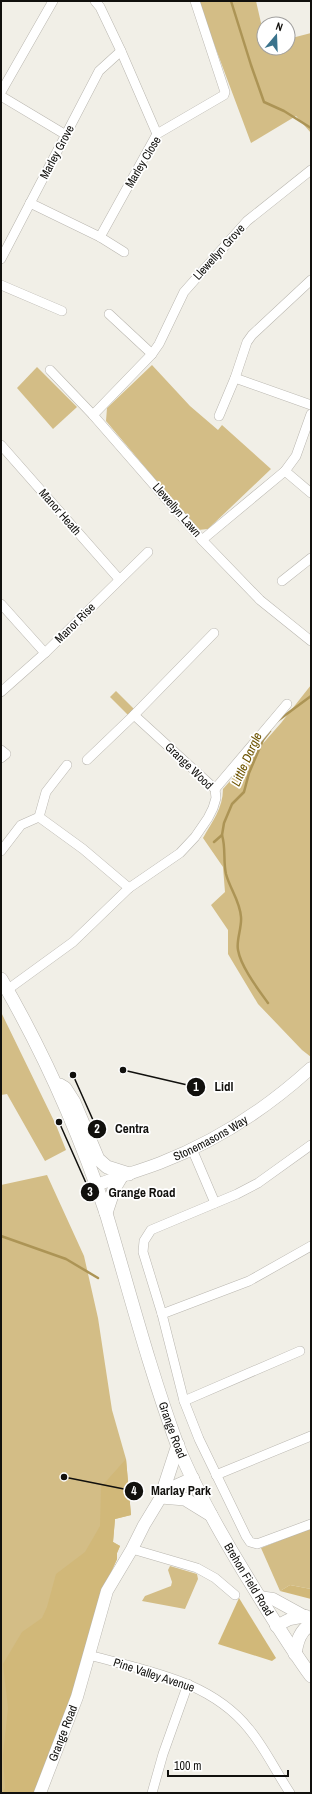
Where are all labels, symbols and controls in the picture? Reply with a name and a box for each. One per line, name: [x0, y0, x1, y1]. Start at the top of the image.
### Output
north arrow: [256, 16, 296, 56]
text: N: [274, 19, 285, 34]
street label: Marley Grove: [36, 122, 78, 182]
street label: Marley Close: [121, 133, 165, 191]
street label: Llewellyn Grove: [190, 221, 248, 283]
street label: Llewellyn Lawn: [149, 480, 205, 540]
street label: Manor Heath: [35, 485, 85, 539]
street label: Manor Rise: [51, 599, 99, 647]
water label: Little Dargle: [227, 729, 266, 789]
street label: Grange Wood: [161, 739, 217, 793]
callout: Lidl: [186, 1074, 241, 1099]
text: Lidl: [215, 1078, 234, 1095]
text: 1: [193, 1079, 199, 1095]
street label: Stonemasons Way: [171, 1112, 251, 1165]
callout: Centra: [87, 1116, 157, 1141]
text: Centra: [115, 1120, 149, 1137]
text: 2: [94, 1121, 100, 1137]
callout: Grange Road: [80, 1180, 183, 1205]
text: 3: [87, 1184, 93, 1200]
text: Grange Road: [109, 1184, 175, 1201]
street label: Grange Road: [155, 1400, 190, 1461]
callout: Marlay Park: [124, 1478, 219, 1503]
text: Marlay Park: [151, 1482, 211, 1499]
text: 4: [131, 1483, 137, 1499]
street label: Brehon Field Road: [220, 1540, 277, 1619]
street label: Pine Valley Avenue: [111, 1654, 197, 1696]
street label: Grange Road: [45, 1703, 81, 1764]
scale bar: [168, 1752, 288, 1778]
text: 100 m: [174, 1758, 201, 1774]

